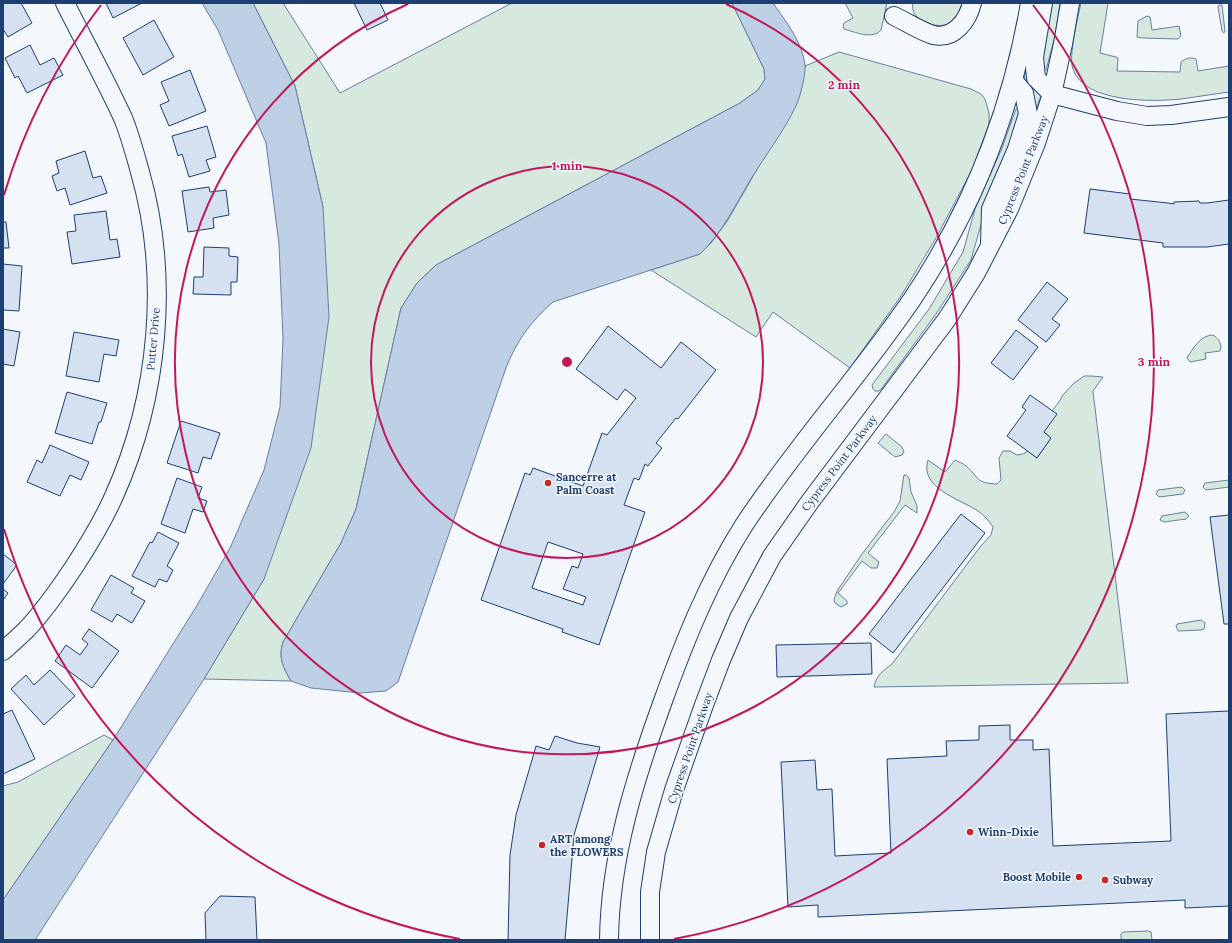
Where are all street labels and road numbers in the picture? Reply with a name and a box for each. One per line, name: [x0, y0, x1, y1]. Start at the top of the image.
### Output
street label: Cypress Point Parkway: [995, 113, 1051, 227]
street label: Putter Drive: [143, 307, 163, 371]
street label: Cypress Point Parkway: [798, 412, 880, 514]
street label: Cypress Point Parkway: [664, 690, 716, 805]

